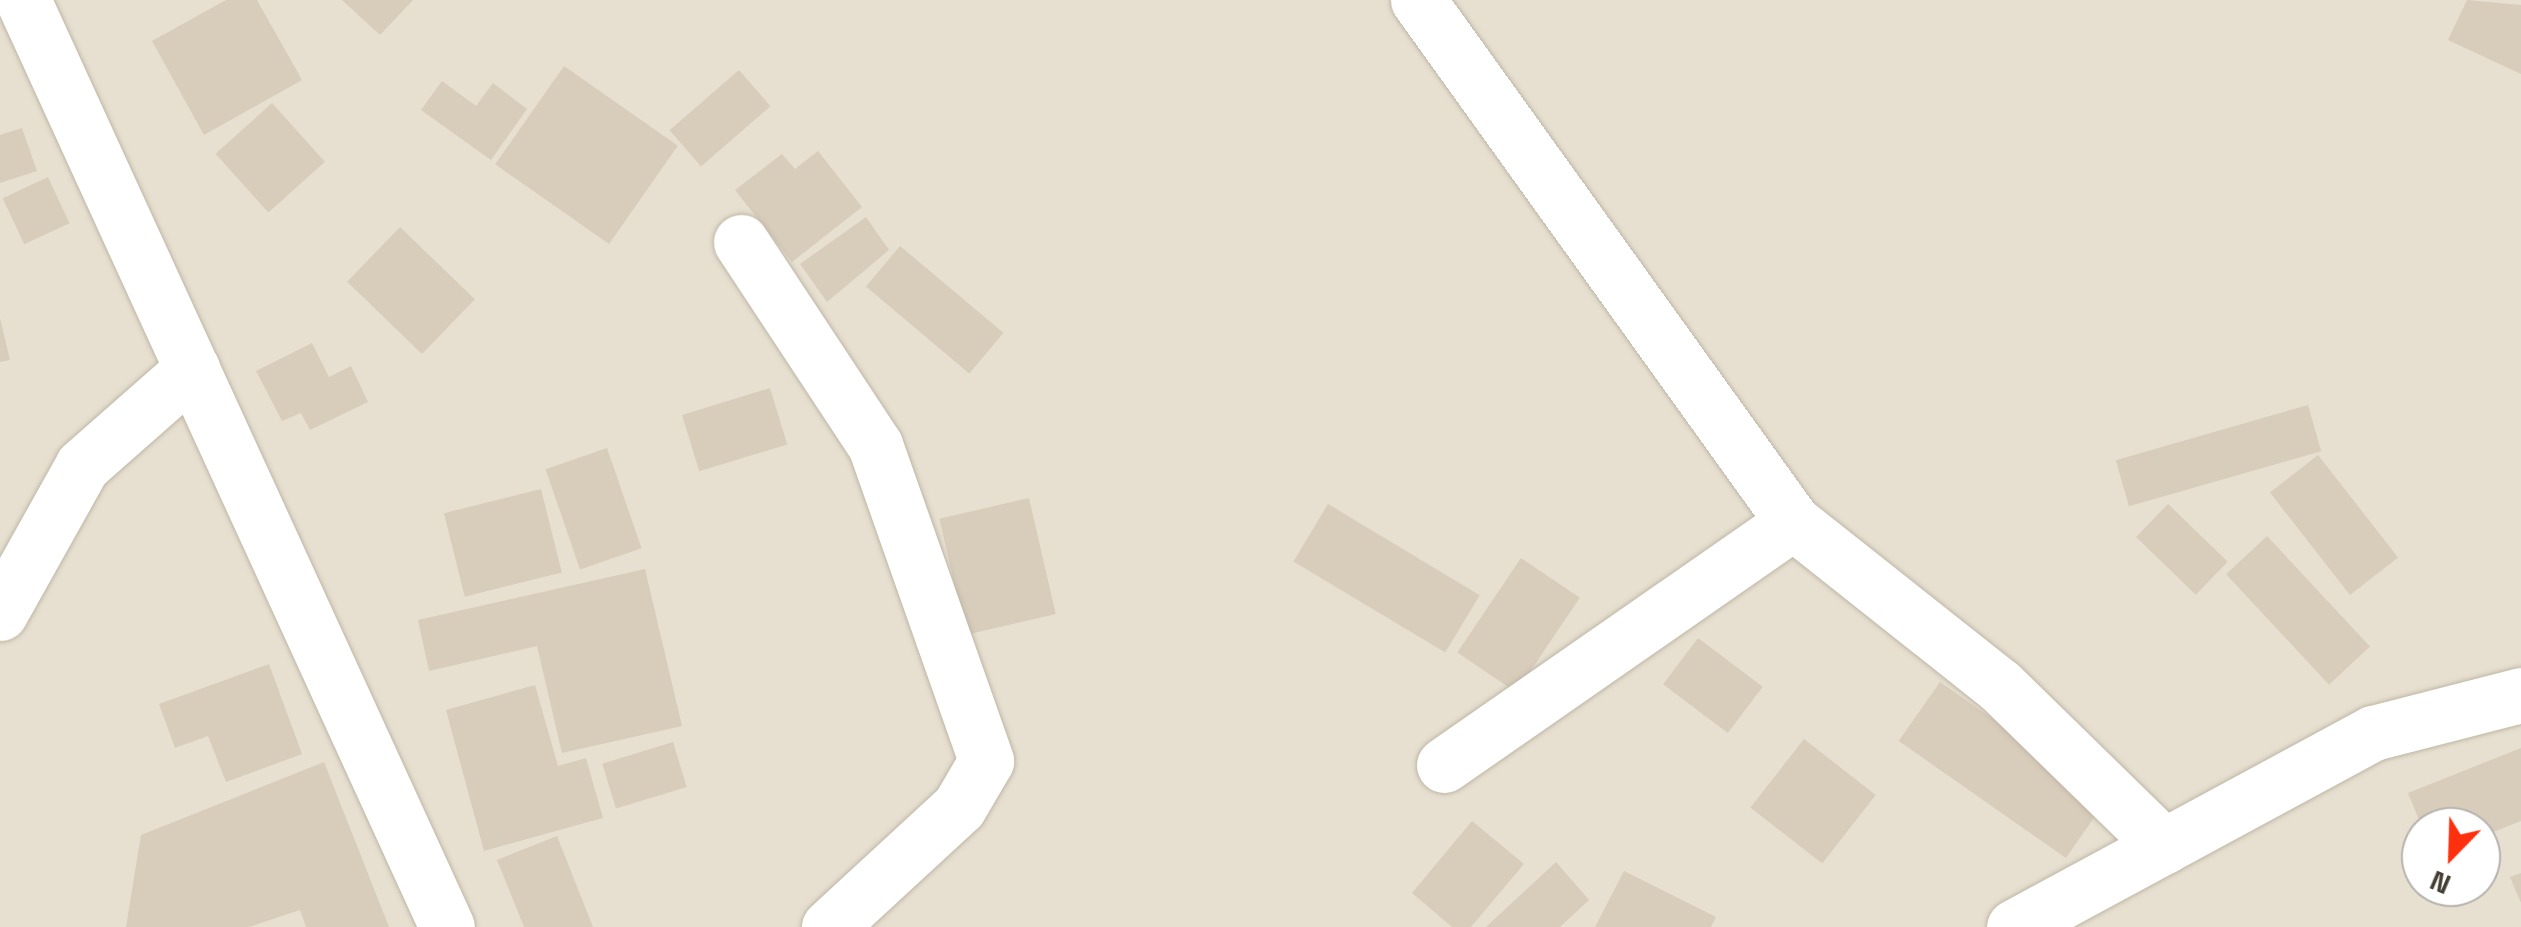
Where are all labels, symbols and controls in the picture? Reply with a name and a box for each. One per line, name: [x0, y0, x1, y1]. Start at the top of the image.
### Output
north arrow: [2401, 807, 2501, 907]
text: N: [2424, 863, 2456, 903]

